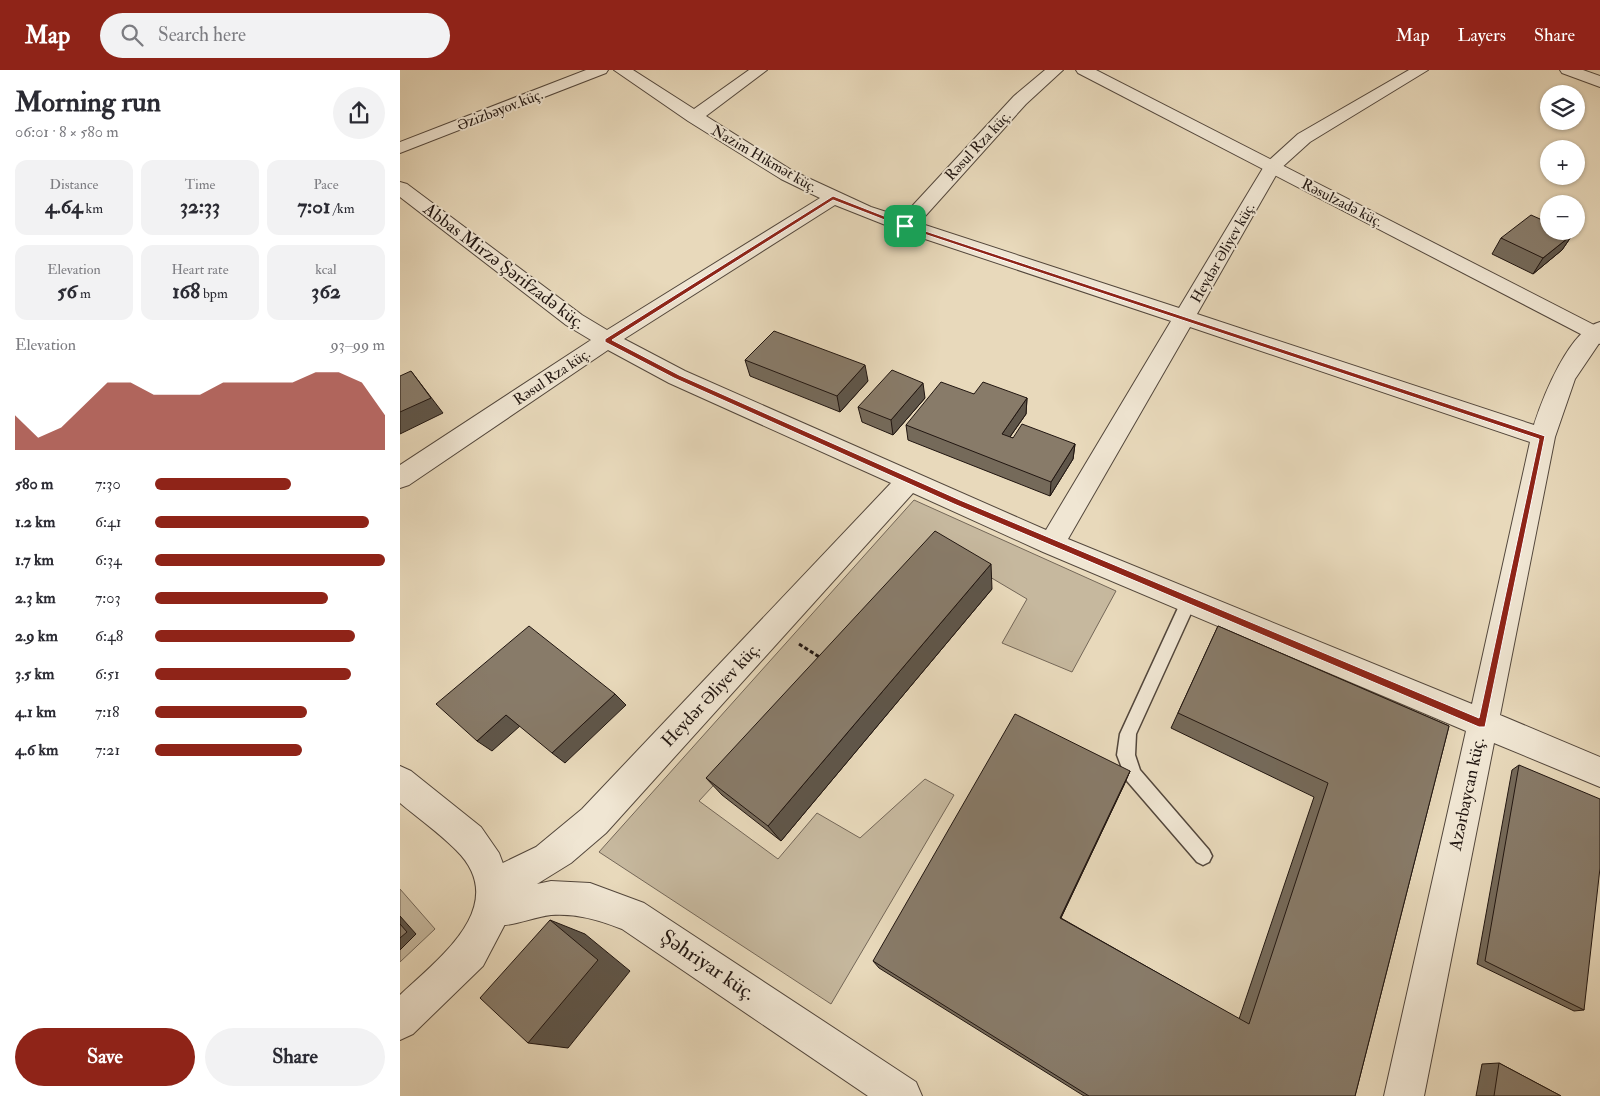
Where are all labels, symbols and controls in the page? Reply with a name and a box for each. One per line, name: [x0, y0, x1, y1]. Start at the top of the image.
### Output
search box: [100, 13, 450, 58]
text: Map: [25, 20, 70, 51]
icon: search: [118, 21, 146, 49]
text: Search here: [158, 23, 246, 47]
text: Map: [1396, 24, 1430, 47]
text: Layers: [1458, 24, 1506, 47]
text: Share: [1534, 24, 1575, 47]
text: Morning run: [15, 85, 161, 120]
street label: Əzizbəyov küç.: [454, 85, 546, 135]
map controls: [1540, 85, 1585, 240]
button: layers: [1540, 85, 1585, 130]
button: share: [333, 87, 385, 139]
street label: Rəsul Rza küç.: [941, 107, 1015, 185]
street label: Nazim Hikmət küç.: [708, 121, 820, 197]
text: 06:01 · 8 × 580 m: [15, 122, 119, 142]
button: +: [1540, 140, 1585, 185]
street label: Rəsulzadə küç.: [1298, 174, 1386, 232]
text: Distance: [50, 176, 98, 193]
text: Time: [185, 176, 215, 193]
text: Pace: [313, 176, 339, 193]
text: 4.64: [45, 193, 83, 220]
text: 32:33: [180, 193, 220, 220]
text: 7:01: [297, 193, 330, 220]
button: −: [1540, 195, 1585, 240]
street label: Abbas Mirzə Şərifzadə küç.: [418, 197, 589, 334]
text: km: [83, 200, 103, 217]
text: /km: [330, 200, 355, 217]
street label: Heydər Əliyev küç.: [1187, 200, 1259, 306]
pin: [884, 205, 926, 247]
icon: arrive: [891, 212, 919, 240]
text: Elevation: [47, 261, 101, 278]
text: Heart rate: [172, 261, 229, 278]
text: kcal: [315, 261, 337, 278]
text: 56: [57, 278, 77, 305]
text: 168: [172, 278, 200, 305]
text: 362: [311, 278, 341, 305]
text: m: [77, 285, 91, 302]
text: bpm: [200, 285, 228, 302]
text: Elevation: [15, 335, 76, 355]
text: 93–99 m: [330, 335, 385, 355]
street label: Rəsul Rza küç.: [510, 344, 594, 410]
text: 580 m: [15, 474, 54, 494]
text: 7:30: [95, 474, 121, 494]
text: 1.2 km: [15, 512, 55, 532]
text: 6:41: [95, 512, 121, 532]
text: 1.7 km: [15, 550, 54, 570]
text: 6:34: [95, 550, 122, 570]
text: 2.3 km: [15, 588, 56, 608]
text: 7:03: [95, 588, 121, 608]
text: 2.9 km: [15, 626, 58, 646]
text: 6:48: [95, 626, 123, 646]
street label: Heydər Əliyev küç.: [657, 638, 765, 752]
text: 3.5 km: [15, 664, 54, 684]
text: 6:51: [95, 664, 120, 684]
text: 4.1 km: [15, 702, 56, 722]
text: 7:18: [95, 702, 120, 722]
street label: Azərbaycan küç.: [1444, 735, 1490, 854]
text: 4.6 km: [15, 740, 59, 760]
text: 7:21: [95, 740, 120, 760]
street label: Şəhriyar küç.: [655, 923, 761, 1007]
button: Save: [15, 1028, 195, 1086]
button: Share: [205, 1028, 385, 1086]

